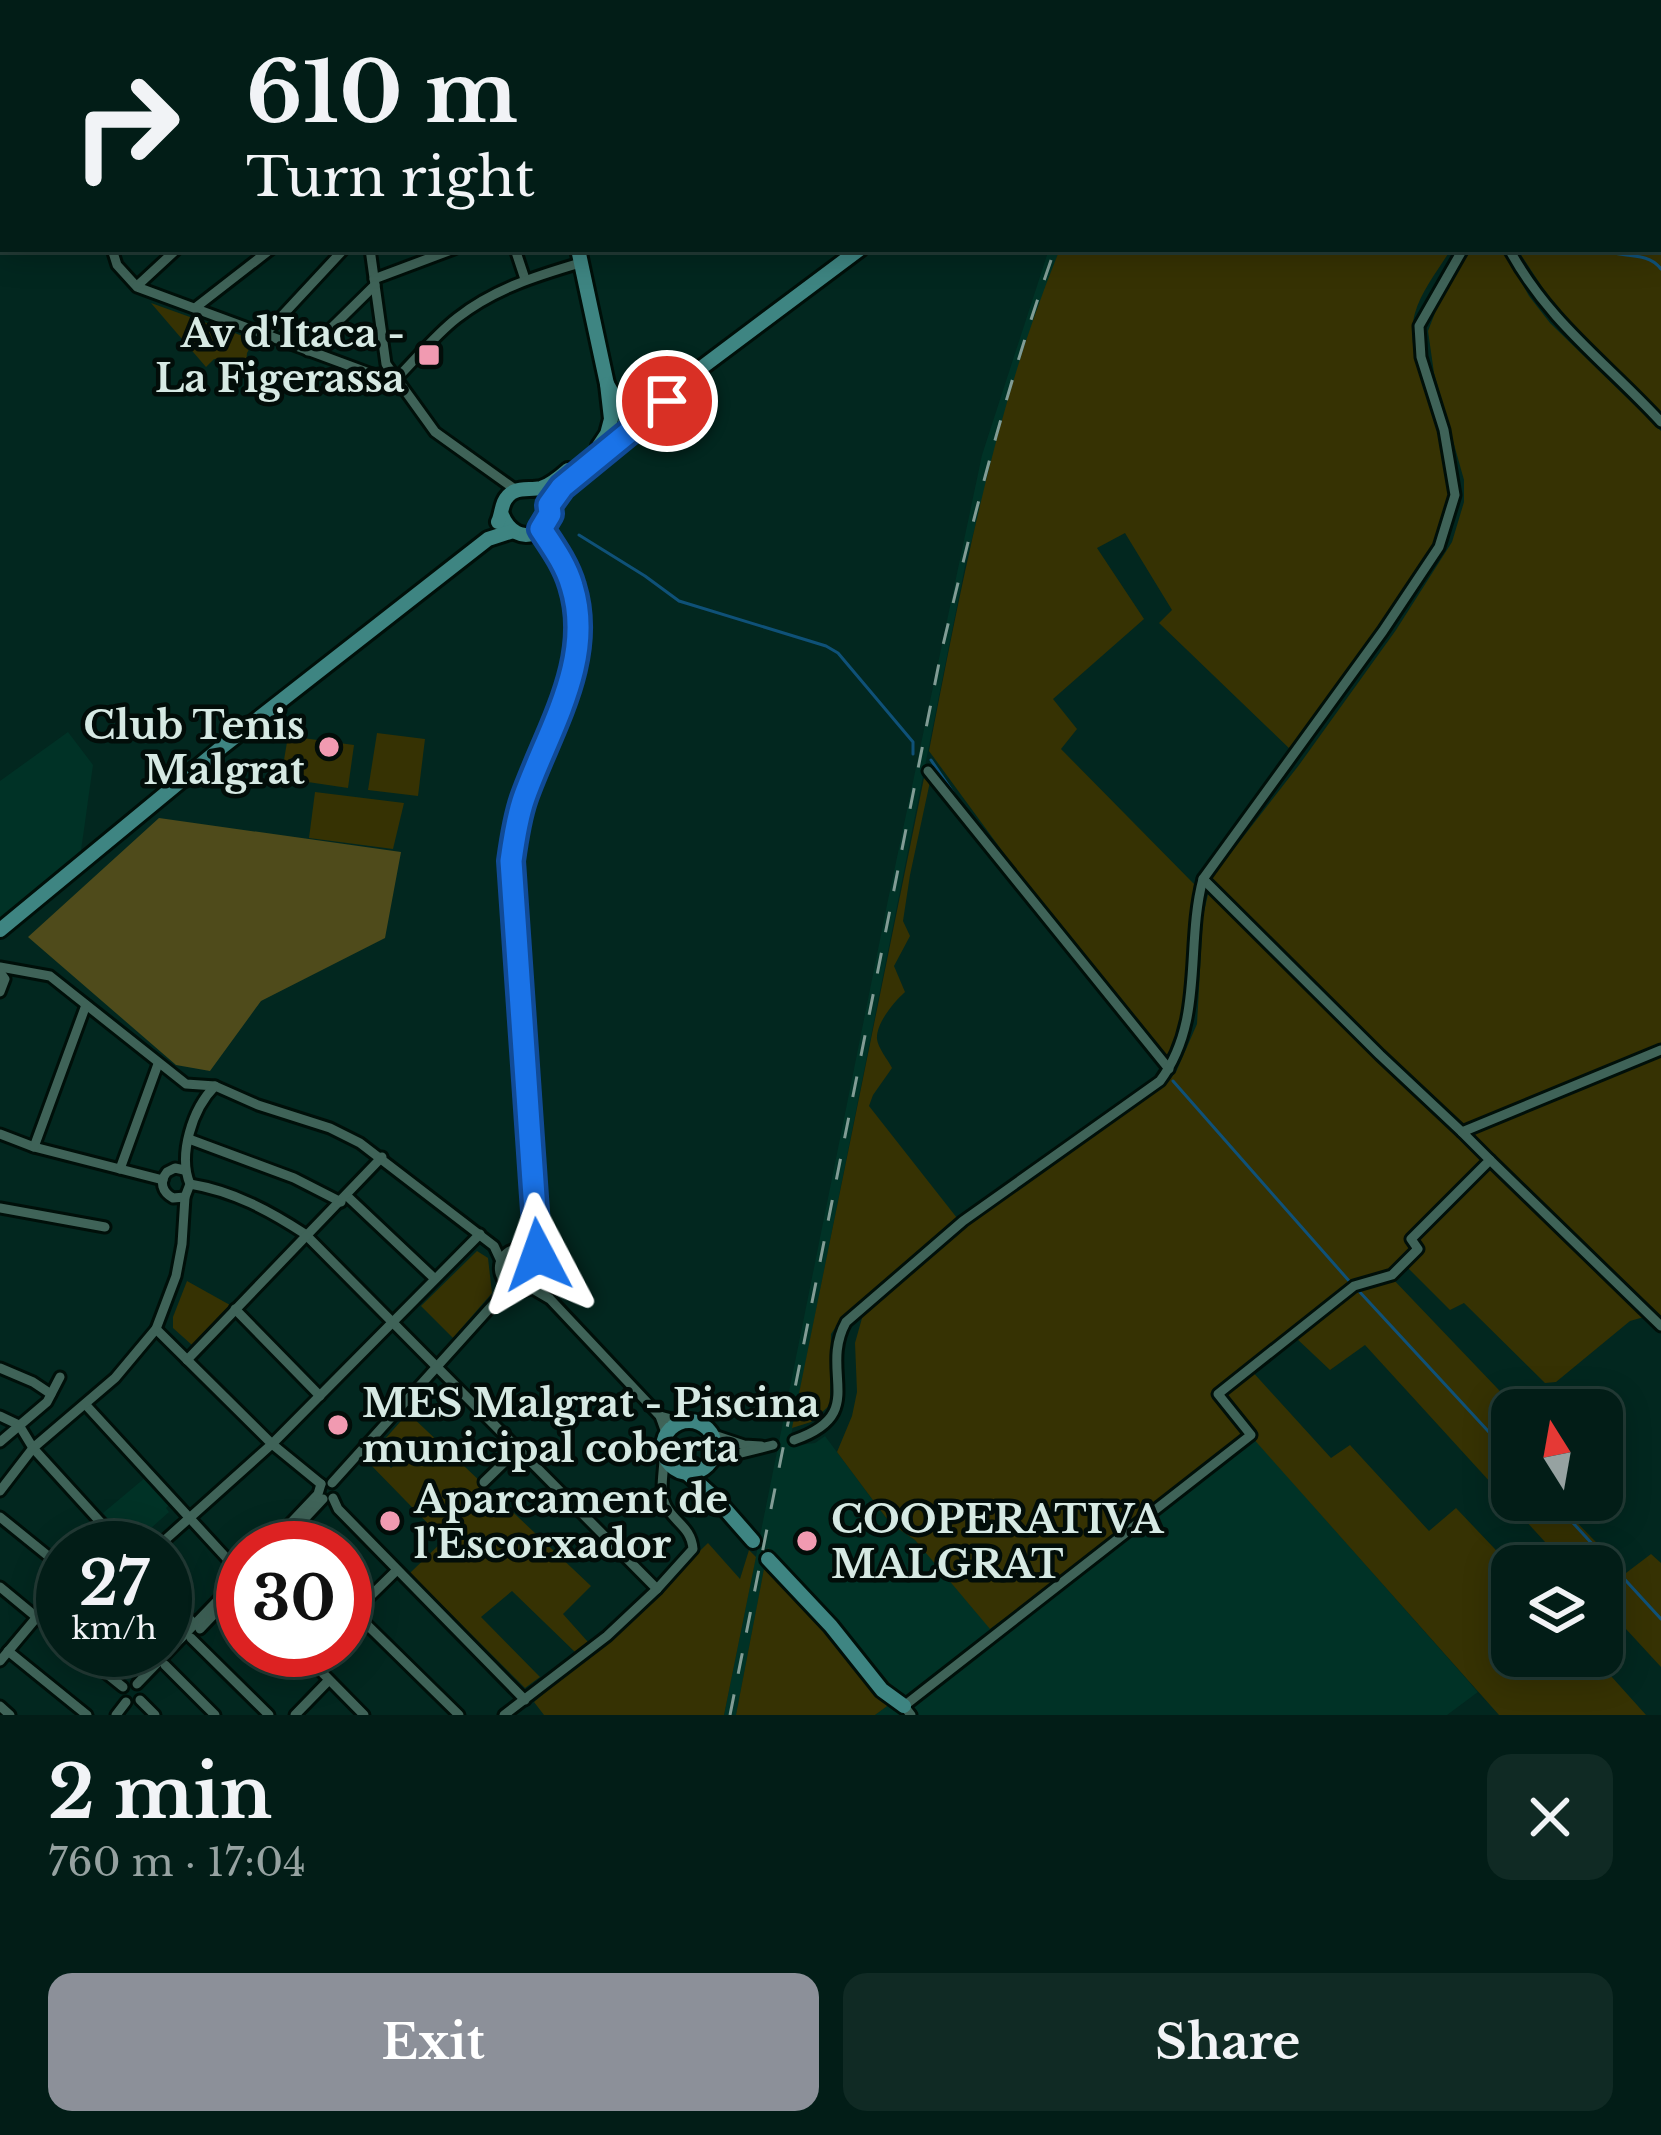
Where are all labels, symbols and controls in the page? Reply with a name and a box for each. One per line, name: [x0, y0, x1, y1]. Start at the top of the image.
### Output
text: 610 m: [246, 41, 518, 145]
icon: right: [48, 48, 204, 204]
text: Turn right: [246, 144, 535, 211]
place label: Av d'Itaca - La Figerassa: [155, 309, 405, 403]
marker: Av d'Itaca - La Figerassa: [416, 342, 442, 368]
pin: [616, 350, 718, 452]
icon: arrive: [634, 368, 700, 434]
place label: Club Tenis Malgrat: [83, 701, 305, 795]
marker: Club Tenis Malgrat: [316, 734, 342, 760]
position arrow: [475, 1192, 601, 1318]
place label: MES Malgrat - Piscina municipal coberta: [362, 1379, 820, 1473]
north arrow: [1491, 1389, 1623, 1521]
map controls: [1491, 1389, 1623, 1677]
marker: MES Malgrat - Piscina municipal coberta: [325, 1412, 351, 1438]
place label: Aparcament de l'Escorxador: [413, 1475, 728, 1569]
place label: COOPERATIVA MALGRAT: [831, 1495, 1164, 1589]
marker: Aparcament de l'Escorxador: [377, 1508, 403, 1534]
speed limit sign: 30: [216, 1521, 372, 1677]
marker: COOPERATIVA MALGRAT: [794, 1528, 820, 1554]
button: layers: [1491, 1545, 1623, 1677]
text: 27: [79, 1547, 149, 1621]
text: km/h: [71, 1610, 157, 1647]
text: 2 min: [48, 1748, 272, 1837]
button: close: [1487, 1754, 1613, 1880]
text: 760 m · 17:04: [48, 1838, 306, 1887]
button: Exit: [48, 1973, 819, 2111]
button: Share: [843, 1973, 1613, 2111]

